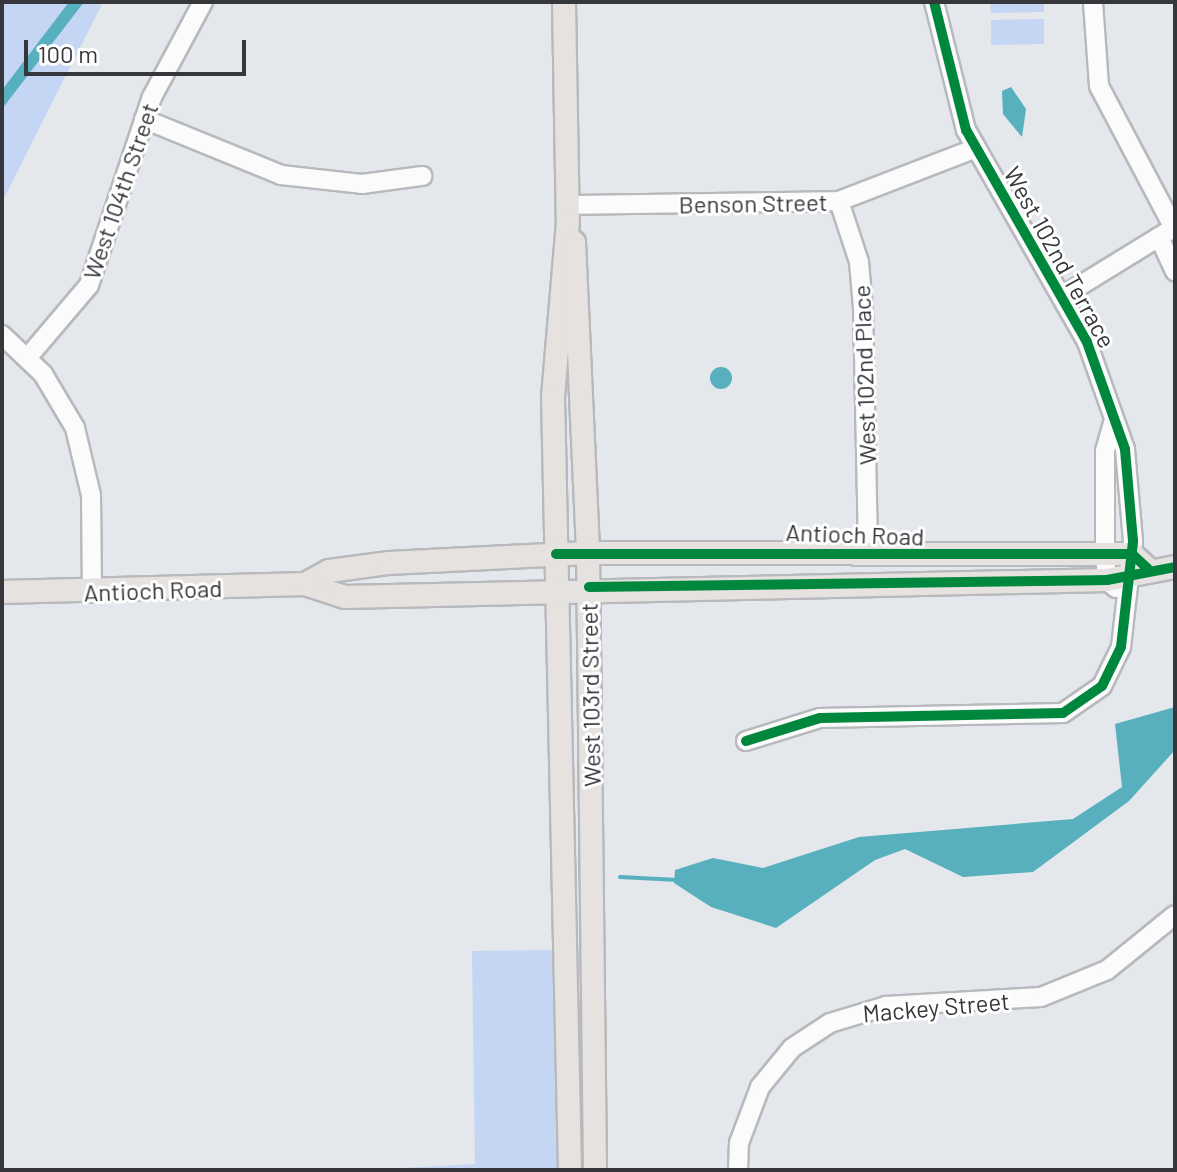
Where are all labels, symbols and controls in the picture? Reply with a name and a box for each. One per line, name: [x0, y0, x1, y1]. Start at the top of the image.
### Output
scale bar: [28, 24, 250, 74]
text: 100 m: [38, 39, 98, 68]
street label: West 104th Street: [76, 99, 164, 283]
street label: West 102nd Terrace: [998, 161, 1122, 353]
street label: Benson Street: [678, 187, 828, 219]
street label: West 102nd Place: [846, 284, 882, 466]
street label: Antioch Road: [785, 517, 925, 551]
street label: Antioch Road: [83, 573, 223, 607]
street label: West 103rd Street: [574, 603, 606, 787]
street label: Mackey Street: [861, 986, 1011, 1028]

